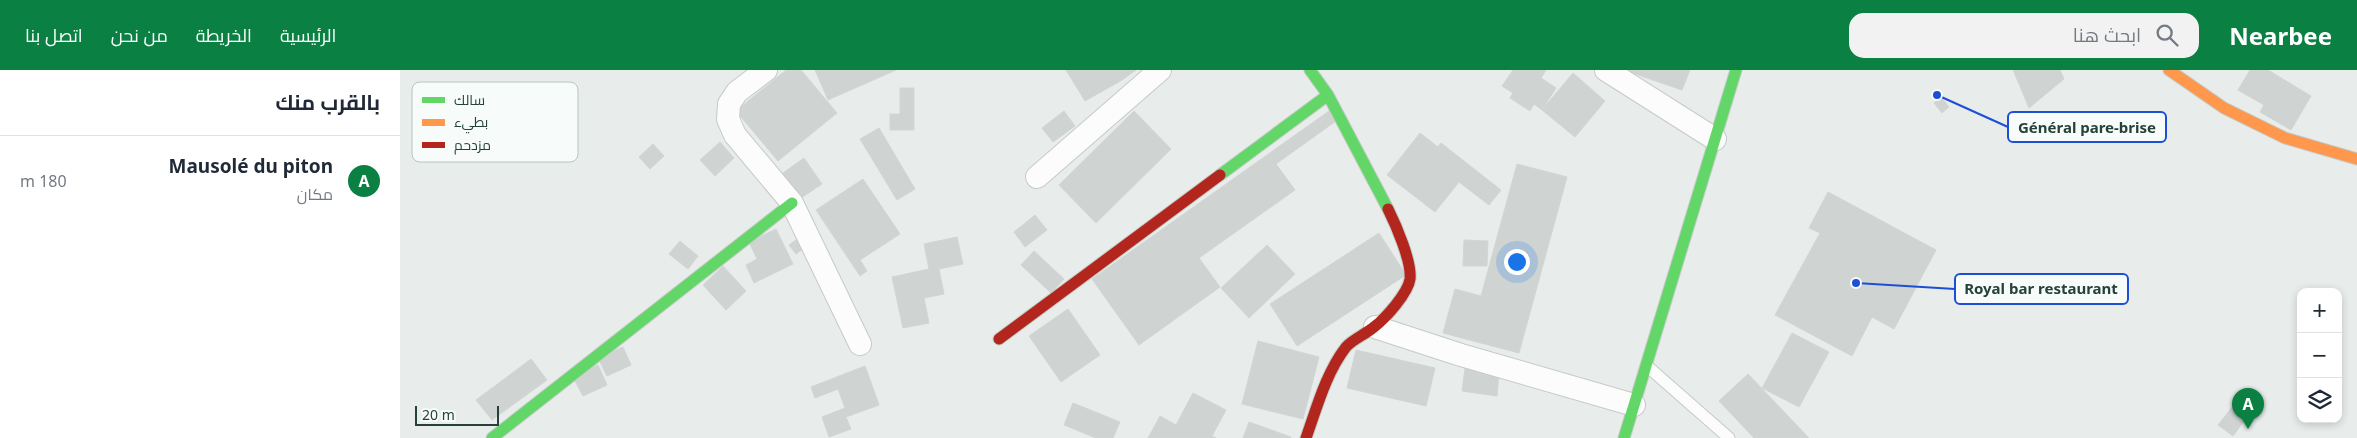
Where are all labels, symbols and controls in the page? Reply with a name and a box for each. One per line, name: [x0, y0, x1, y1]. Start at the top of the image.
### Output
search box: [1849, 13, 2199, 58]
text: Nearbee: [2229, 19, 2332, 52]
icon: search: [2153, 21, 2181, 49]
text: ابحث هنا: [2073, 22, 2141, 48]
text: اتصل بنا: [25, 23, 83, 47]
text: من نحن: [111, 23, 168, 47]
text: الخريطة: [196, 23, 252, 47]
text: الرئيسية: [280, 23, 336, 47]
legend: [412, 82, 578, 162]
text: بالقرب منك: [275, 88, 380, 116]
text: سالك: [454, 90, 485, 109]
text: بطيء: [454, 112, 488, 134]
callout: Général pare-brise: [2008, 112, 2166, 142]
text: Général pare-brise: [2018, 117, 2156, 137]
text: مزدحم: [454, 135, 491, 155]
text: Mausolé du piton: [169, 153, 333, 179]
text: 180 m: [20, 170, 67, 192]
text: A: [358, 170, 370, 192]
text: مكان: [297, 183, 333, 205]
your location: [1504, 249, 1530, 275]
callout: Royal bar restaurant: [1955, 274, 2128, 304]
text: Royal bar restaurant: [1964, 278, 2118, 298]
map controls: [2297, 288, 2342, 423]
button: +: [2297, 288, 2342, 333]
button: −: [2297, 333, 2342, 378]
button: layers: [2297, 378, 2342, 423]
pin: A: [2232, 388, 2264, 429]
scale bar: [415, 403, 499, 426]
text: 20 m: [422, 405, 455, 424]

